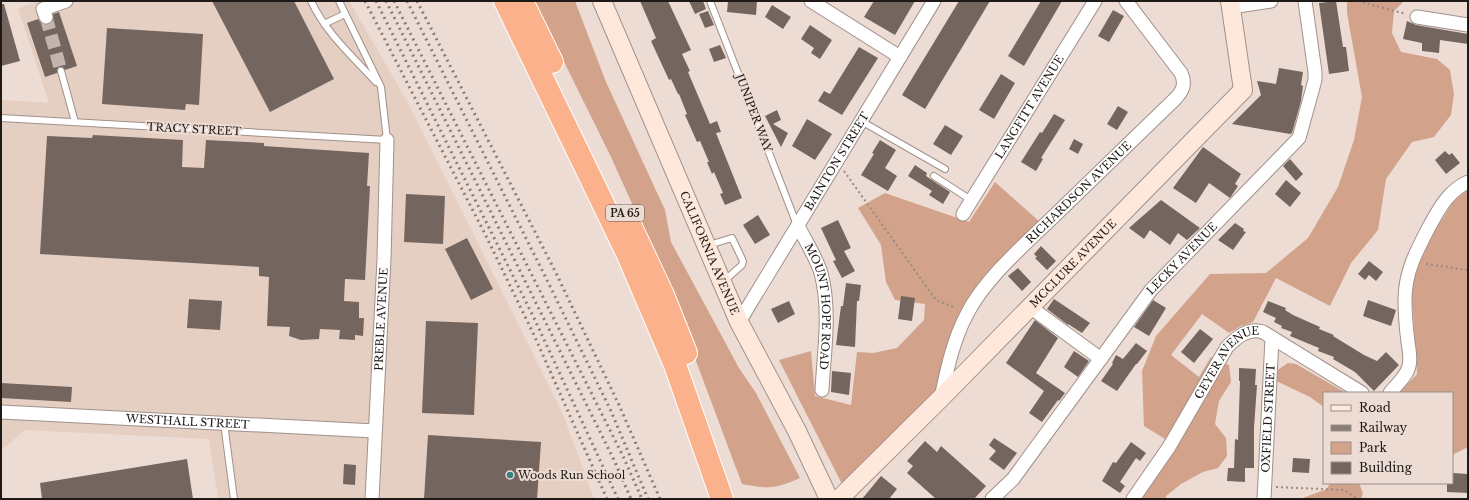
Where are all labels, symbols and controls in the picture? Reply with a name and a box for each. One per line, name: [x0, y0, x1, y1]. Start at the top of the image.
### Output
street label: LANGFITT AVENUE: [992, 52, 1067, 161]
street label: JUNIPER WAY: [732, 70, 776, 155]
street label: BAINTON STREET: [801, 109, 872, 213]
street label: TRACY STREET: [146, 120, 242, 138]
street label: RICHARDSON AVENUE: [1023, 138, 1134, 246]
street label: CALIFORNIA AVENUE: [677, 189, 742, 317]
road number: PA 65: [606, 205, 644, 221]
street label: MCCLURE AVENUE: [1027, 216, 1119, 310]
street label: LECKY AVENUE: [1143, 219, 1220, 298]
street label: MOUNT HOPE ROAD: [802, 241, 833, 370]
street label: PREBLE AVENUE: [371, 267, 391, 371]
street label: GEYER AVENUE: [1191, 324, 1259, 402]
street label: OXFIELD STREET: [1258, 363, 1278, 473]
legend: [1323, 392, 1453, 484]
text: Road: [1359, 400, 1391, 415]
street label: WESTHALL STREET: [125, 411, 250, 432]
text: Railway: [1359, 420, 1408, 435]
text: Park: [1359, 440, 1387, 455]
text: Building: [1359, 460, 1413, 475]
place label: Woods Run School: [517, 468, 626, 482]
marker: Woods Run School: [505, 470, 515, 480]

